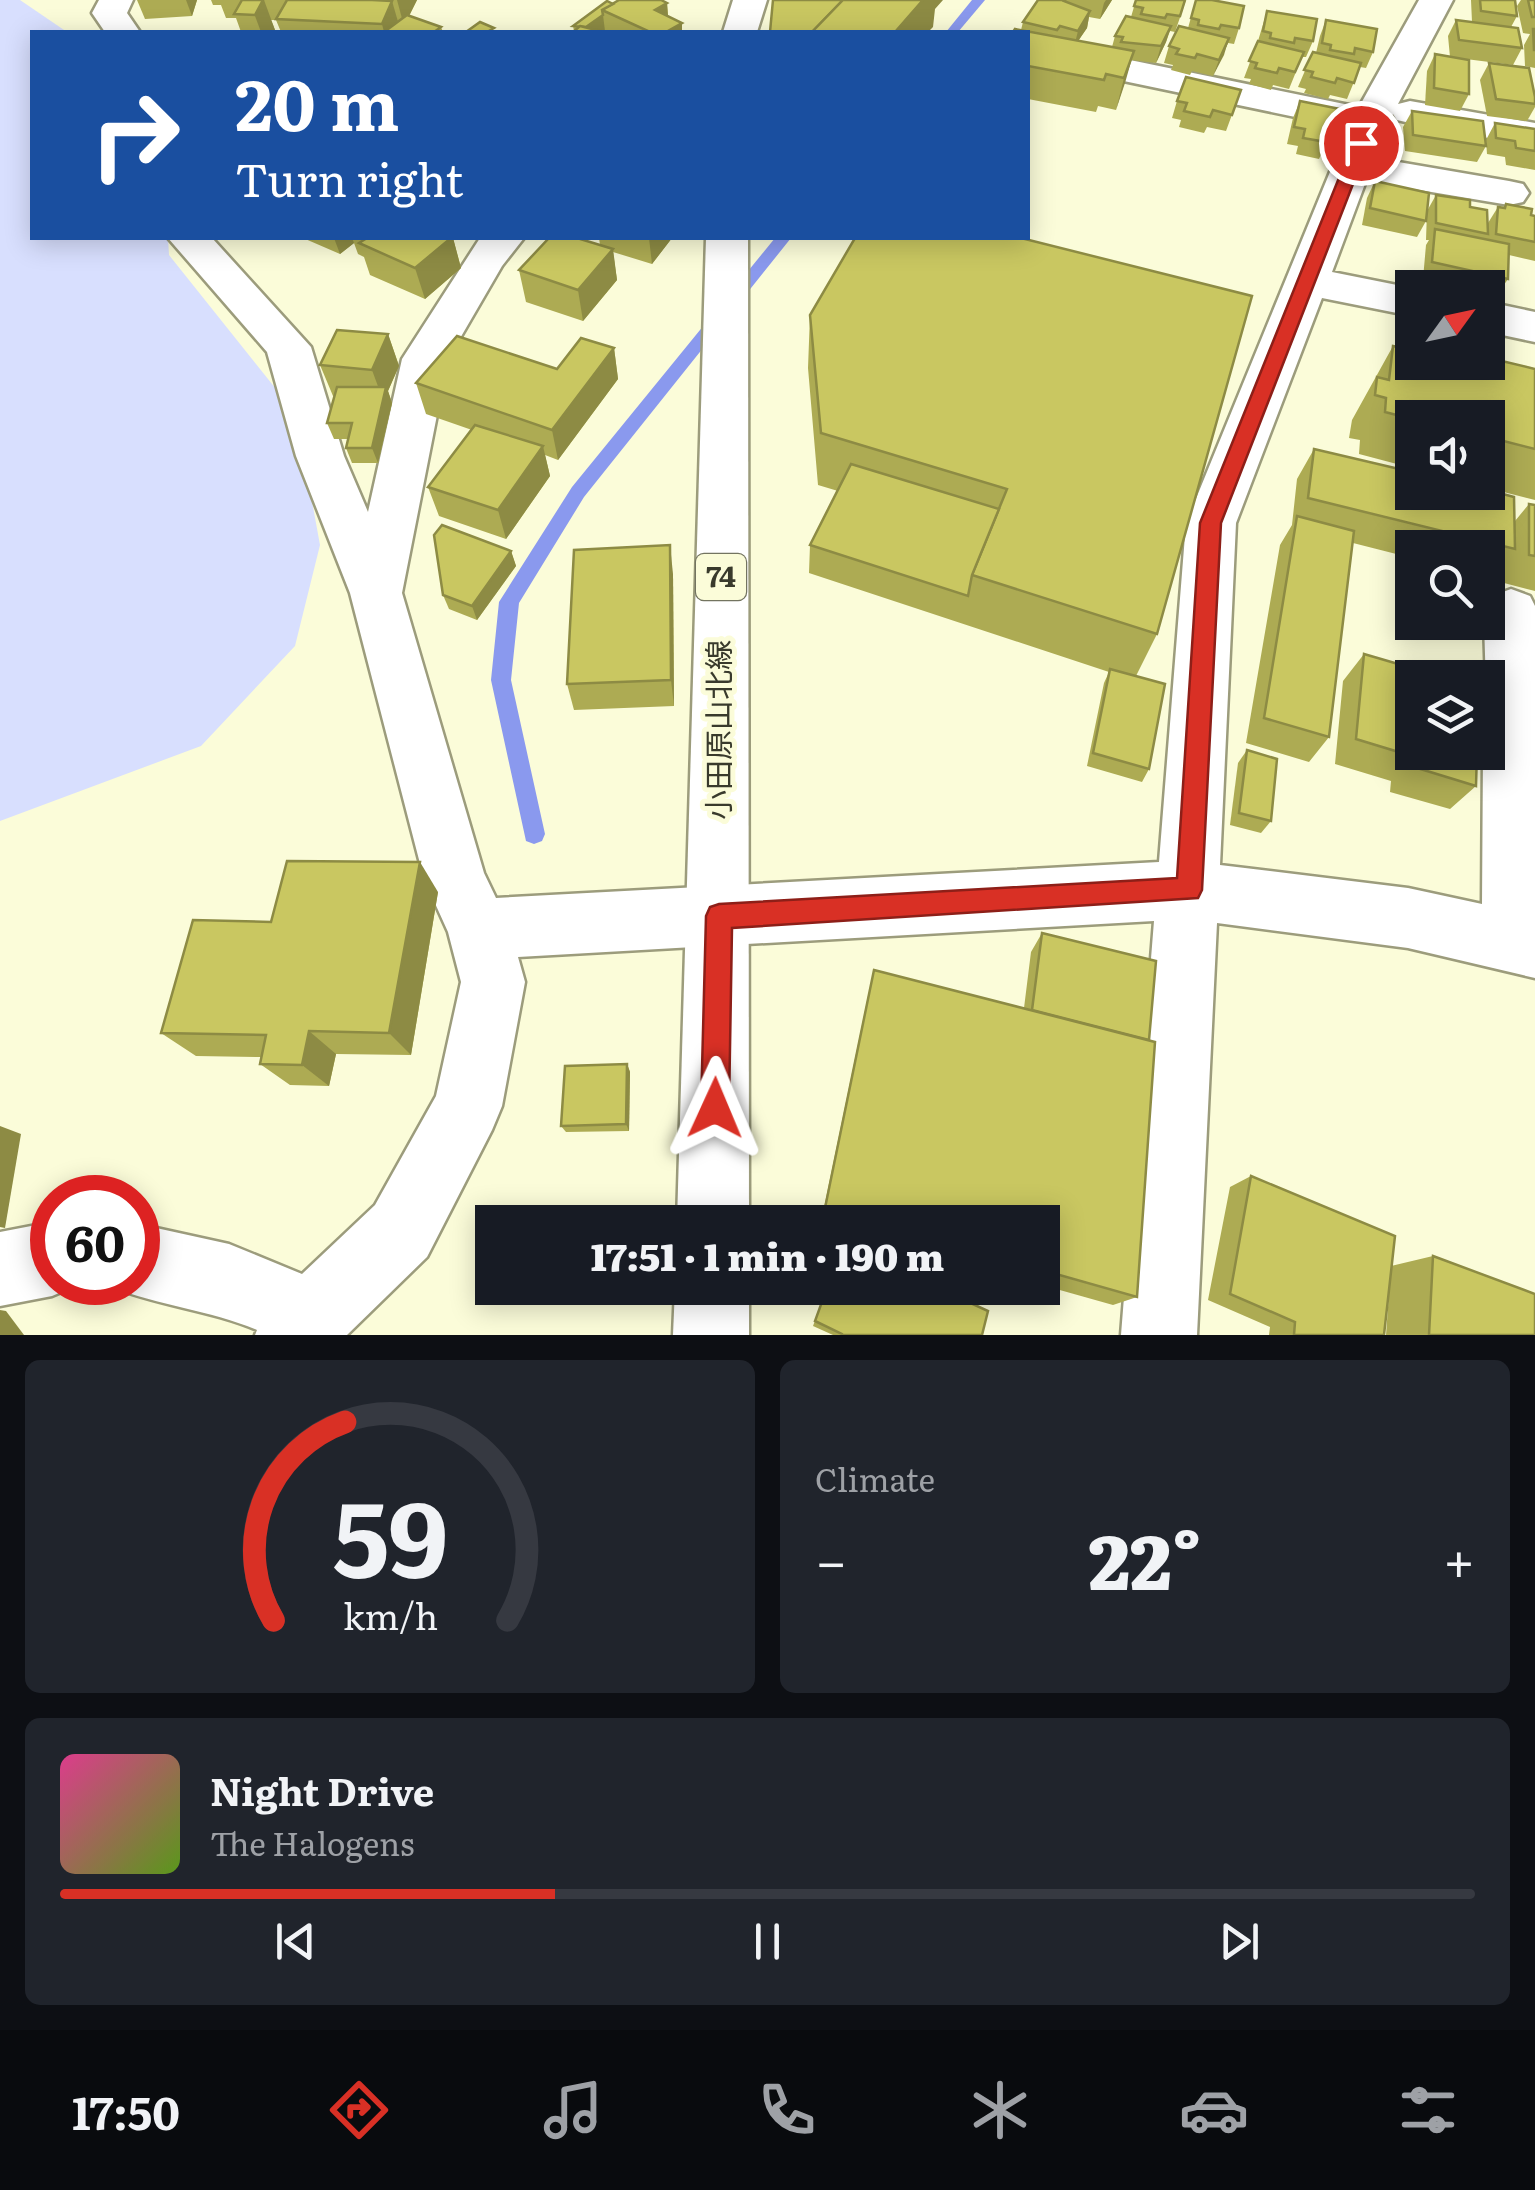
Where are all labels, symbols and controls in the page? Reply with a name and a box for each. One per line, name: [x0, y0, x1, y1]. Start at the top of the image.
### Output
text: 20 m: [235, 49, 400, 153]
icon: right: [70, 70, 200, 200]
pin: [1319, 101, 1404, 186]
icon: arrive: [1334, 116, 1389, 171]
text: Turn right: [235, 144, 463, 211]
north arrow: [1395, 270, 1505, 380]
map controls: [1395, 270, 1505, 770]
button: sound: [1395, 400, 1505, 510]
button: search: [1395, 530, 1505, 640]
road number: 74: [696, 554, 746, 600]
street label: 小田原山北線: [695, 640, 739, 820]
button: layers: [1395, 660, 1505, 770]
position arrow: [663, 1056, 767, 1160]
speed limit sign: 60: [30, 1175, 160, 1305]
text: 17:51 · 1 min · 190 m: [591, 1226, 944, 1283]
text: Climate: [815, 1454, 935, 1502]
text: 59: [332, 1456, 448, 1610]
text: 22°: [1088, 1502, 1202, 1613]
text: −: [815, 1517, 847, 1599]
text: +: [1443, 1517, 1475, 1599]
text: km/h: [342, 1588, 438, 1641]
text: Night Drive: [210, 1761, 434, 1818]
text: The Halogens: [210, 1818, 414, 1866]
icon: previous: [268, 1914, 323, 1969]
icon: pause: [740, 1914, 795, 1969]
icon: next: [1212, 1914, 1267, 1969]
icon: directions: [324, 2075, 394, 2145]
icon: music: [538, 2075, 608, 2145]
icon: phone: [752, 2075, 822, 2145]
icon: climate: [965, 2075, 1035, 2145]
icon: car: [1179, 2075, 1249, 2145]
icon: filters: [1393, 2075, 1463, 2145]
text: 17:50: [72, 2077, 180, 2144]

